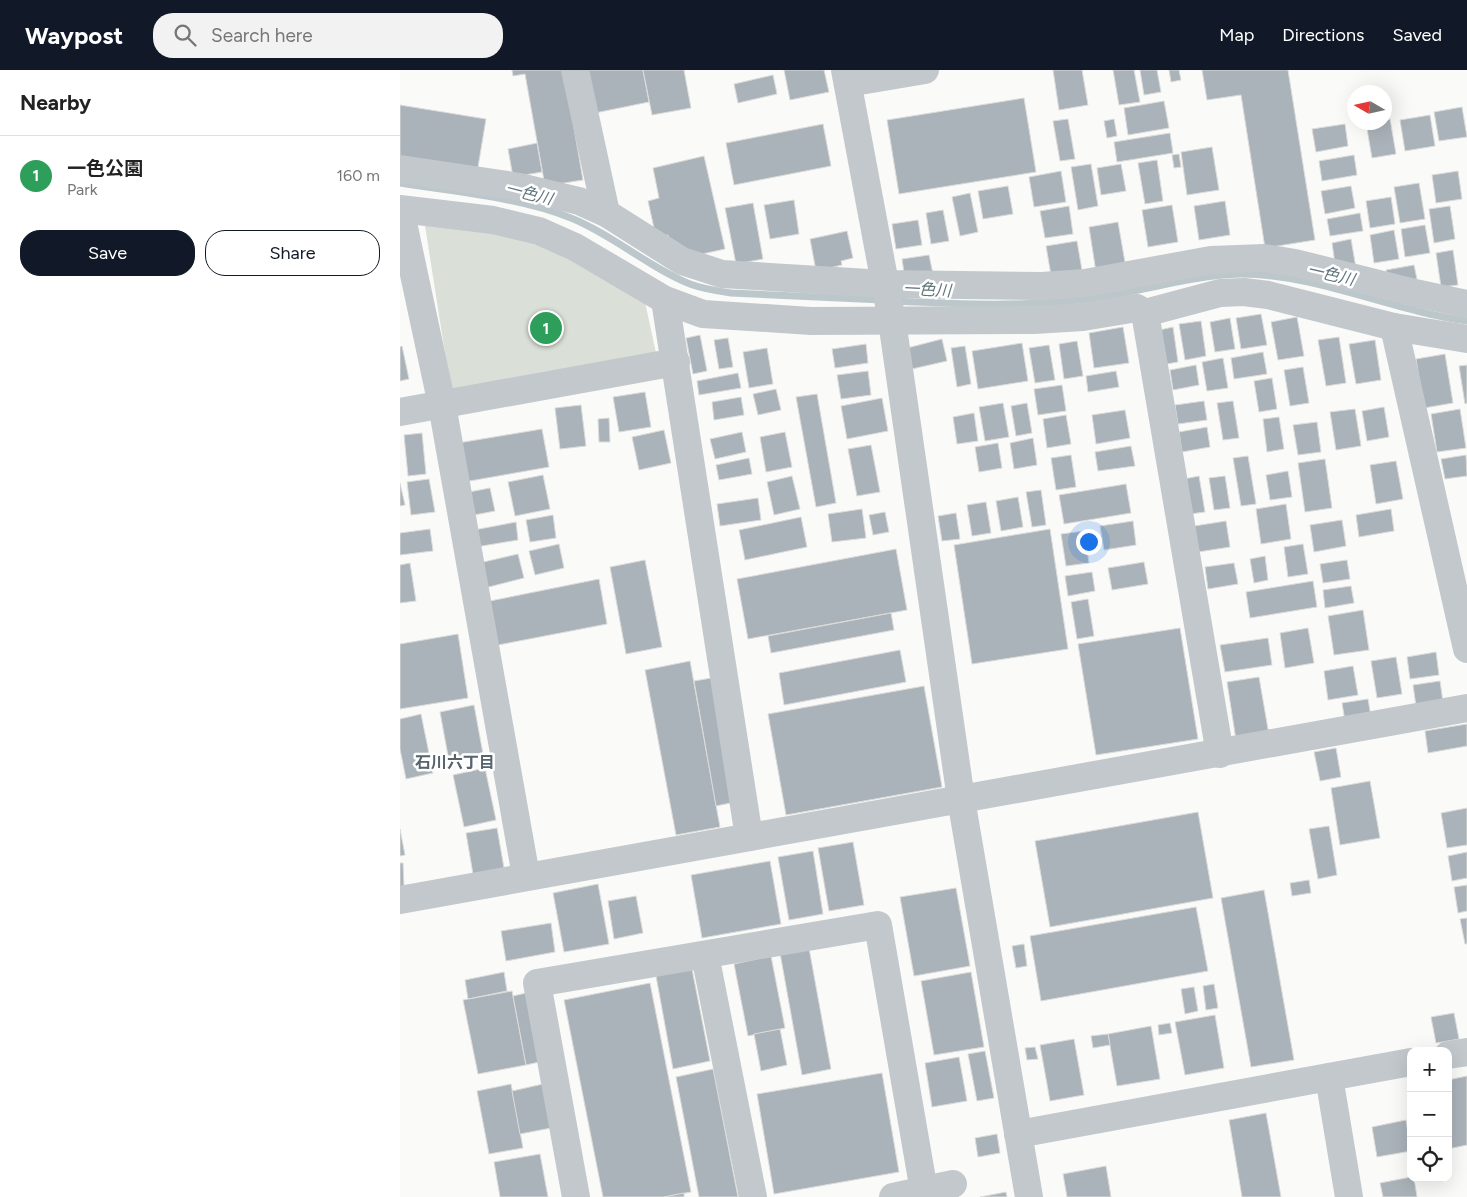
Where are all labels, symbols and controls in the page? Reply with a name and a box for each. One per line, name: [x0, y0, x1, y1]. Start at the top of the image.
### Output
search box: [153, 13, 503, 58]
text: Waypost: [25, 21, 123, 50]
icon: search: [171, 21, 199, 49]
text: Search here: [211, 24, 313, 47]
text: Map: [1219, 24, 1254, 46]
text: Directions: [1282, 24, 1364, 46]
text: Saved: [1392, 24, 1442, 46]
north arrow: [1347, 85, 1392, 130]
text: Nearby: [20, 90, 91, 115]
text: 一色公園: [67, 157, 143, 180]
text: 1: [33, 166, 39, 185]
text: 160 m: [337, 166, 380, 185]
water label: 一色川: [503, 178, 556, 209]
text: Park: [67, 180, 97, 199]
button: Save: [20, 230, 195, 276]
button: Share: [205, 230, 380, 276]
water label: 一色川: [1305, 260, 1358, 290]
water label: 一色川: [903, 279, 953, 300]
pin: 1: [530, 309, 562, 347]
your location: [1076, 529, 1102, 555]
district label: 石川六丁目: [415, 753, 495, 772]
map controls: [1407, 1047, 1452, 1182]
button: +: [1407, 1047, 1452, 1092]
button: −: [1407, 1092, 1452, 1137]
button: locate: [1407, 1137, 1452, 1182]

